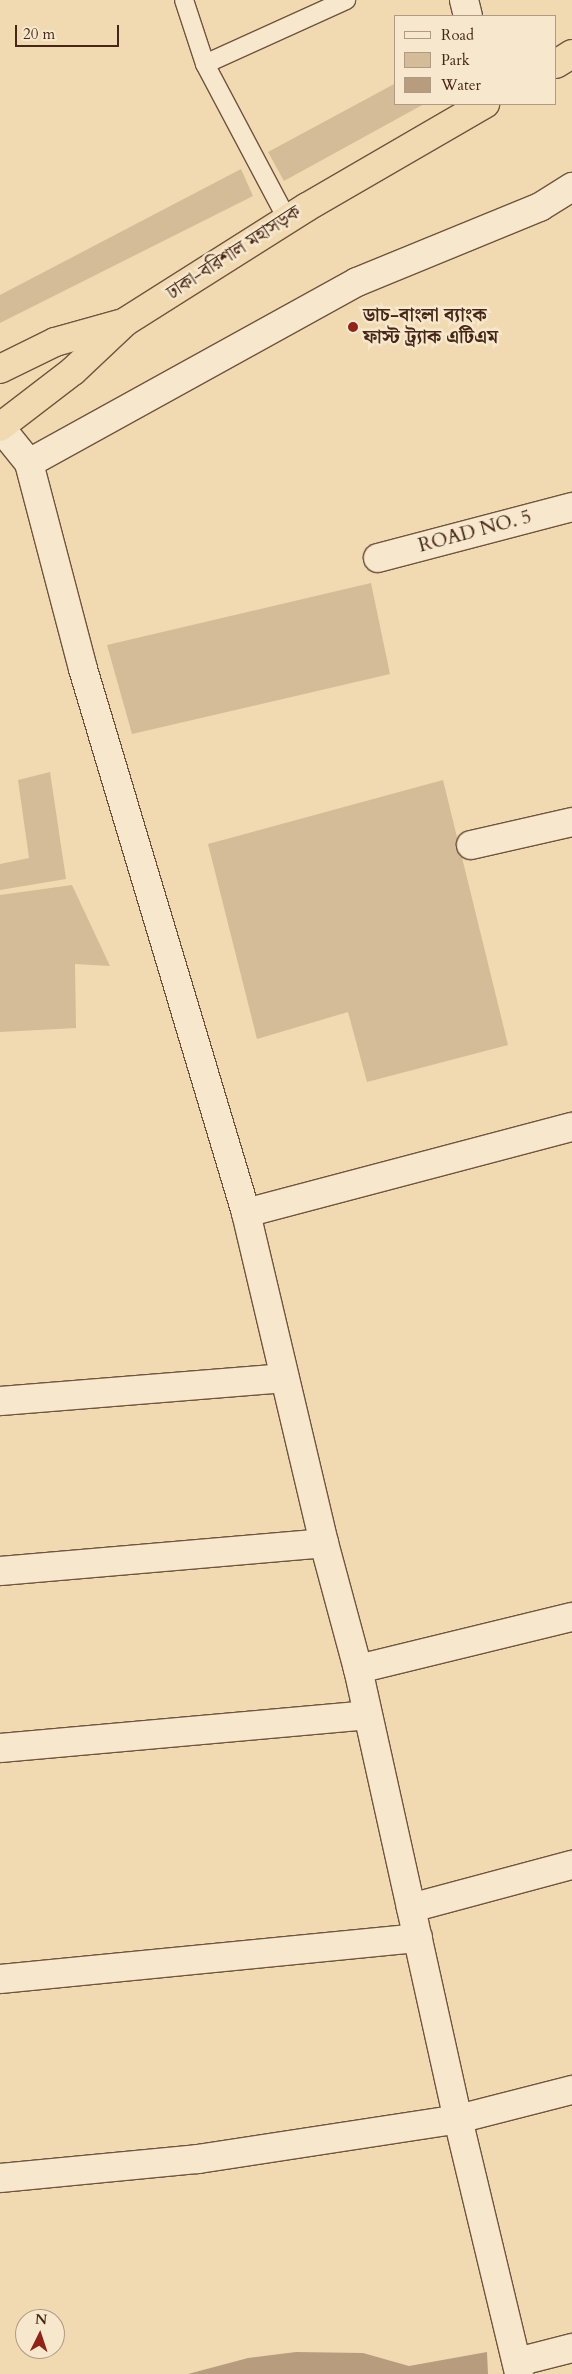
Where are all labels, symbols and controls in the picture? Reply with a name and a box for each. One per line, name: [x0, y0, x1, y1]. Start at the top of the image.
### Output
scale bar: [18, 15, 121, 47]
legend: [394, 15, 557, 105]
text: 20 m: [23, 24, 55, 44]
text: Road: [441, 25, 474, 45]
text: Park: [441, 50, 470, 70]
text: Water: [441, 75, 481, 95]
street label: ঢাকা-বরিশাল মহাসড়ক: [163, 201, 305, 305]
place label: ডাচ-বাংলা ব্যাংক ফাস্ট ট্র্যাক এটিএম: [363, 305, 498, 349]
marker: ডাচ-বাংলা ব্যাংক ফাস্ট ট্র্যাক এটিএম: [347, 321, 359, 333]
street label: ROAD NO. 5: [416, 506, 534, 558]
north arrow: [15, 2309, 65, 2359]
text: N: [34, 2310, 48, 2329]

